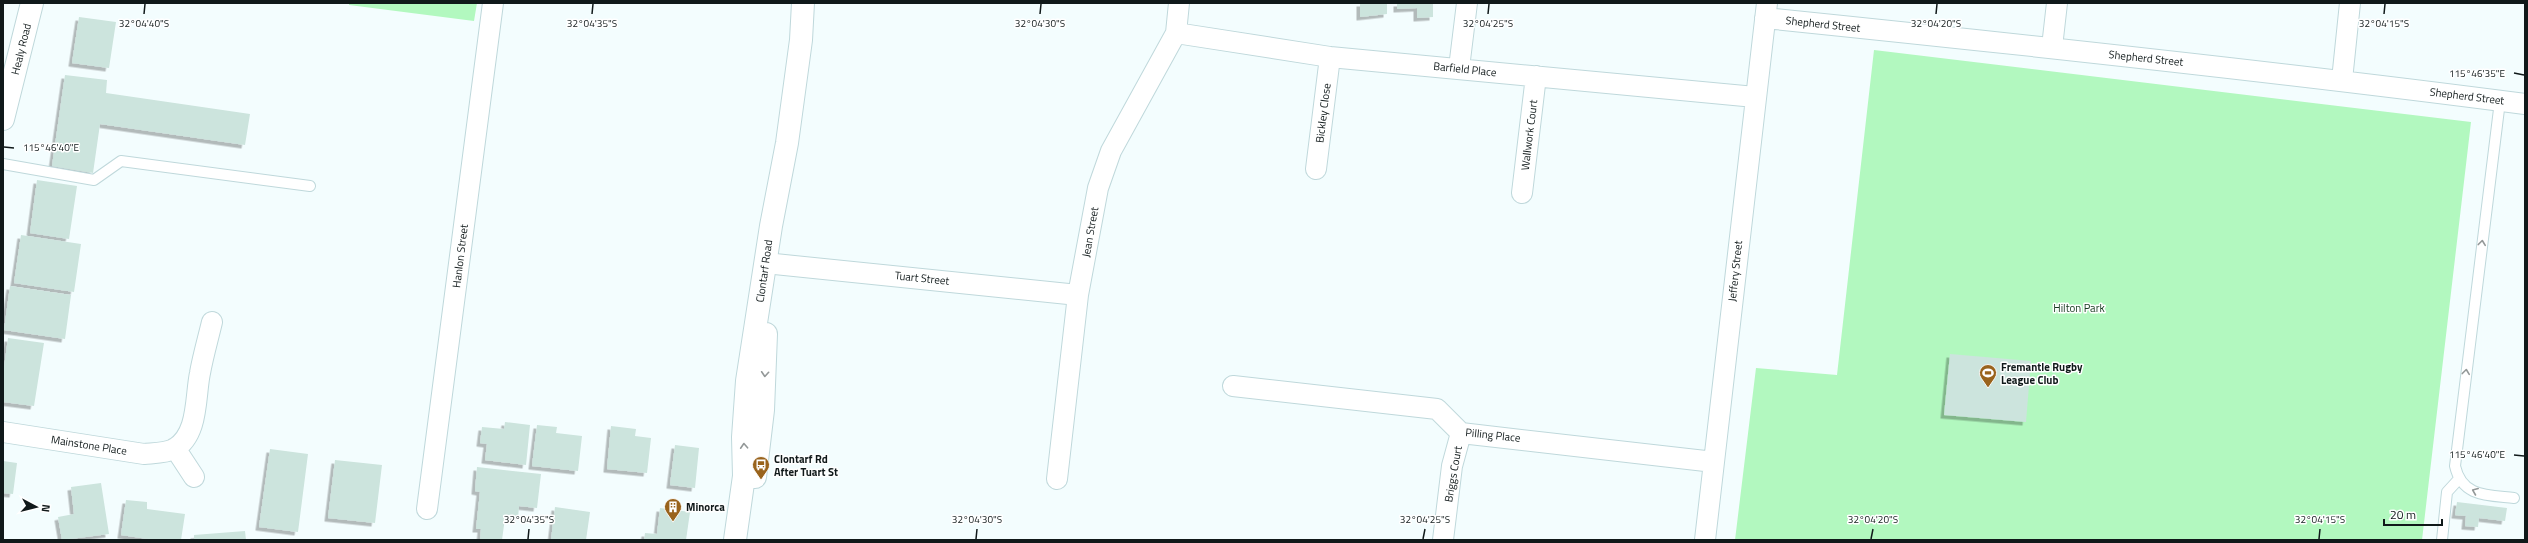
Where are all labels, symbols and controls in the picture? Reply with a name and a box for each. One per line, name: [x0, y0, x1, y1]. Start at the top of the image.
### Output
street label: Shepherd Street: [1785, 12, 1861, 36]
text: 32°04'40"S: [119, 16, 169, 31]
text: 32°04'35"S: [567, 16, 617, 31]
text: 32°04'30"S: [1015, 16, 1065, 31]
text: 32°04'25"S: [1463, 16, 1513, 31]
text: 32°04'20"S: [1911, 16, 1961, 31]
text: 32°04'15"S: [2359, 16, 2409, 31]
street label: Healy Road: [7, 21, 35, 76]
street label: Shepherd Street: [2108, 46, 2184, 70]
street label: Barfield Place: [1433, 58, 1498, 80]
text: 115°46'35"E: [2449, 66, 2506, 81]
street label: Bickley Close: [1311, 82, 1335, 144]
street label: Shepherd Street: [2429, 83, 2505, 109]
street label: Wallwork Court: [1517, 99, 1541, 171]
text: 115°46'40"E: [23, 140, 80, 155]
street label: Jean Street: [1078, 205, 1102, 258]
street label: Hanlon Street: [448, 223, 472, 289]
street label: Clontarf Road: [752, 238, 776, 303]
street label: Jeffery Street: [1724, 240, 1746, 302]
one-way arrow: [2477, 240, 2486, 246]
street label: Tuart Street: [894, 267, 950, 289]
park label: Hilton Park: [2053, 300, 2105, 316]
place label: Fremantle Rugby League Club: [2001, 359, 2083, 388]
sports icon: Fremantle Rugby League Club: [1978, 363, 1998, 388]
one-way arrow: [2461, 369, 2470, 375]
one-way arrow: [761, 371, 770, 377]
street label: Pilling Place: [1465, 424, 1522, 446]
street label: Mainstone Place: [50, 431, 129, 459]
one-way arrow: [739, 443, 748, 449]
street label: Briggs Court: [1440, 444, 1466, 503]
text: 115°46'40"E: [2449, 447, 2506, 462]
place label: Clontarf Rd After Tuart St: [774, 451, 838, 480]
bus stop icon: Clontarf Rd After Tuart St: [751, 455, 771, 480]
north arrow: [16, 487, 56, 527]
one-way arrow: [2472, 488, 2479, 496]
building icon: Minorca: [663, 497, 683, 522]
place label: Minorca: [686, 499, 725, 515]
scale bar: [2384, 501, 2442, 527]
text: N: [38, 503, 54, 513]
text: 20 m: [2390, 505, 2416, 524]
text: 32°04'35"S: [504, 512, 554, 527]
text: 32°04'30"S: [952, 512, 1002, 527]
text: 32°04'25"S: [1400, 512, 1450, 527]
text: 32°04'20"S: [1848, 512, 1898, 527]
text: 32°04'15"S: [2295, 512, 2345, 527]

